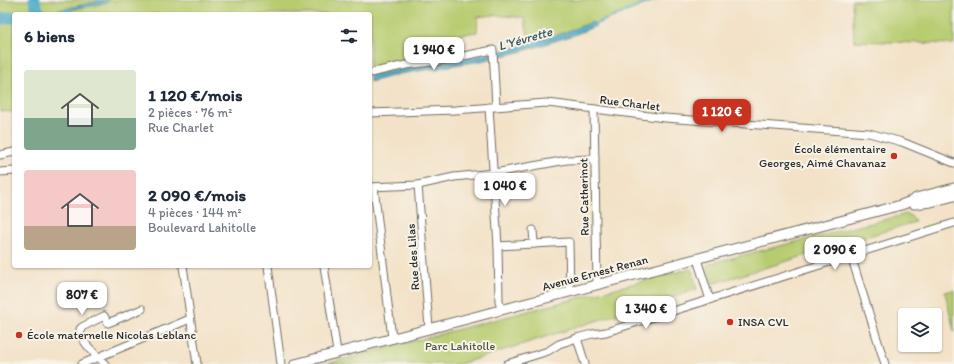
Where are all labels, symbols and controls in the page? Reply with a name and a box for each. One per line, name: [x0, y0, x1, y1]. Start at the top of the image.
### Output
water label: L'Yévrette: [497, 23, 554, 53]
icon: filters: [338, 25, 360, 47]
text: 6 biens: [24, 26, 75, 46]
pin: 1 940 €: [397, 37, 471, 71]
text: 1 940 €: [413, 42, 455, 57]
text: 1 120 €/mois: [148, 85, 243, 105]
icon: home: [56, 86, 104, 134]
street label: Rue Charlet: [599, 92, 662, 114]
pin: 1 120 €: [685, 99, 759, 133]
text: 1 120 €: [702, 104, 742, 119]
text: 2 pièces · 76 m²: [148, 105, 232, 120]
text: Rue Charlet: [148, 120, 214, 135]
place label: École élémentaire Georges, Aimé Chavanaz: [759, 142, 887, 170]
marker: École élémentaire Georges, Aimé Chavanaz: [889, 151, 899, 161]
street label: Rue Catherinot: [576, 157, 592, 236]
pin: 1 040 €: [468, 173, 542, 207]
text: 1 040 €: [483, 178, 527, 193]
text: 2 090 €/mois: [148, 185, 246, 205]
icon: home: [56, 186, 104, 234]
text: 4 pièces · 144 m²: [148, 205, 242, 220]
text: Boulevard Lahitolle: [148, 220, 256, 235]
street label: Rue des Lilas: [404, 223, 422, 291]
pin: 2 090 €: [798, 237, 872, 271]
text: 2 090 €: [814, 242, 856, 257]
street label: Avenue Ernest Renan: [541, 252, 650, 294]
pin: 807 €: [54, 282, 110, 316]
text: 807 €: [66, 287, 98, 302]
pin: 1 340 €: [609, 296, 683, 330]
text: 1 340 €: [625, 301, 667, 316]
map controls: [898, 308, 942, 352]
button: layers: [898, 308, 942, 352]
place label: INSA CVL: [738, 315, 789, 329]
marker: INSA CVL: [725, 317, 735, 327]
place label: École maternelle Nicolas Leblanc: [27, 328, 196, 342]
marker: École maternelle Nicolas Leblanc: [14, 330, 24, 340]
park label: Parc Lahitolle: [425, 339, 495, 353]

